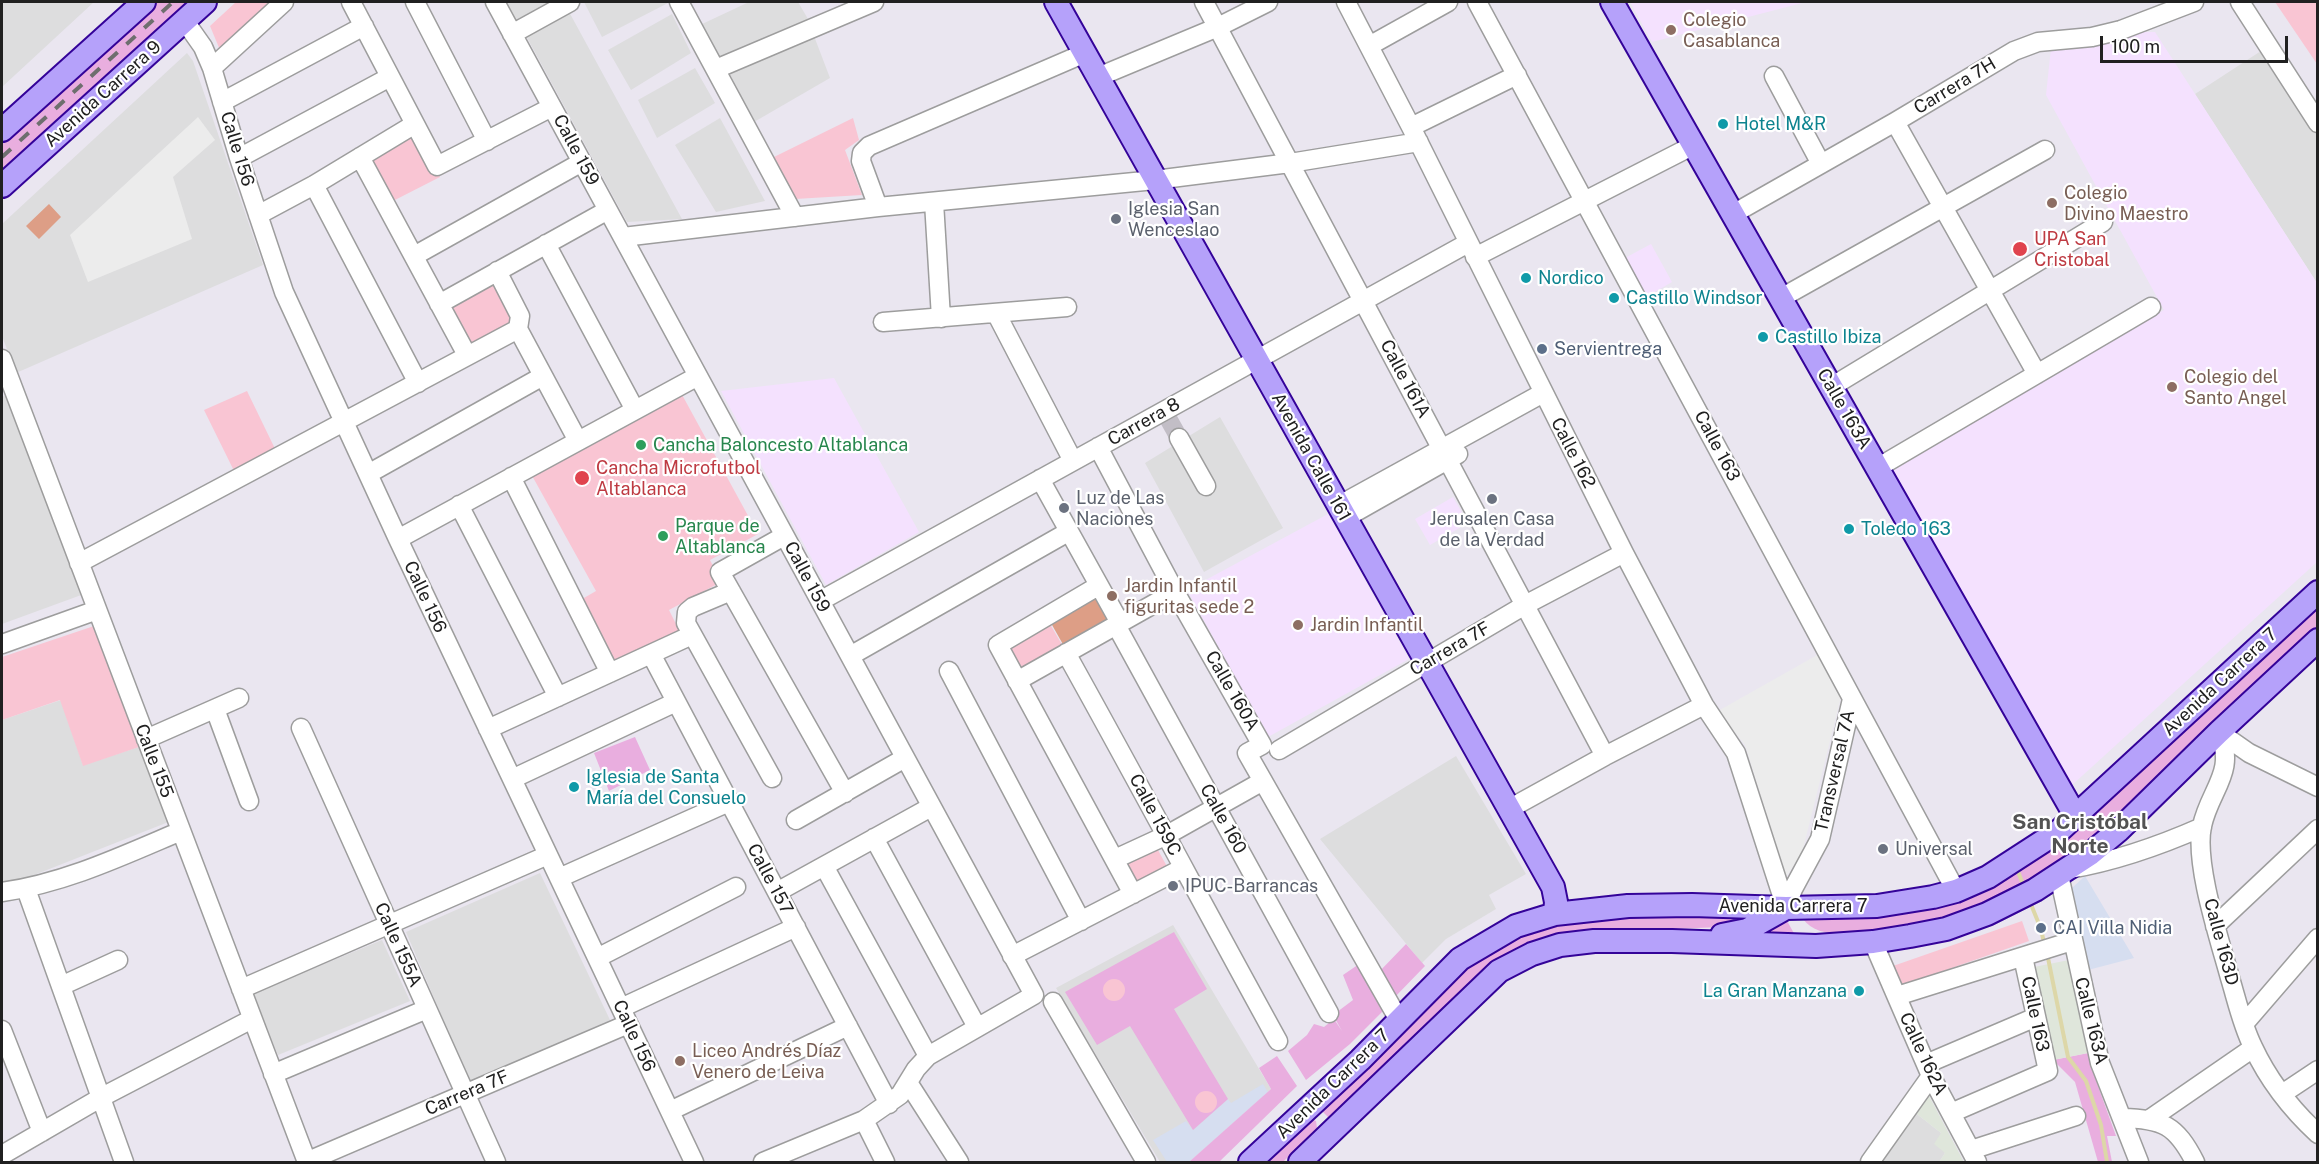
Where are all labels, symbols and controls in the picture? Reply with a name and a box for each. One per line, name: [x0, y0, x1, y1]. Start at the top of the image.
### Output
place label: Colegio Casablanca: [1683, 9, 1780, 52]
marker: Colegio Casablanca: [1664, 23, 1678, 37]
scale bar: [2103, 24, 2290, 62]
street label: Avenida Carrera 9: [40, 36, 166, 152]
text: 100 m: [2111, 36, 2160, 57]
street label: Carrera 7H: [1910, 53, 2000, 119]
street label: Calle 156: [215, 109, 259, 189]
street label: Calle 159: [548, 111, 604, 189]
place label: Hotel M&R: [1735, 113, 1826, 135]
marker: Hotel M&R: [1716, 117, 1730, 131]
place label: Colegio Divino Maestro: [2064, 182, 2188, 224]
marker: Colegio Divino Maestro: [2045, 196, 2059, 210]
place label: Iglesia San Wenceslao: [1128, 198, 1220, 240]
marker: Iglesia San Wenceslao: [1109, 212, 1123, 226]
place label: UPA San Cristobal: [2034, 228, 2110, 270]
marker: UPA San Cristobal: [2011, 240, 2029, 258]
place label: Nordico: [1538, 267, 1604, 289]
marker: Nordico: [1519, 271, 1533, 285]
place label: Castillo Windsor: [1626, 287, 1763, 309]
marker: Castillo Windsor: [1607, 291, 1621, 305]
place label: Castillo Ibiza: [1775, 326, 1881, 348]
marker: Castillo Ibiza: [1756, 330, 1770, 344]
street label: Calle 161A: [1375, 336, 1435, 422]
place label: Servientrega: [1554, 338, 1662, 360]
marker: Servientrega: [1535, 342, 1549, 356]
street label: Calle 163A: [1812, 365, 1876, 453]
place label: Colegio del Santo Angel: [2184, 366, 2287, 409]
marker: Colegio del Santo Angel: [2165, 380, 2179, 394]
street label: Avenida Calle 161: [1267, 389, 1355, 525]
street label: Carrera 8: [1104, 393, 1184, 451]
street label: Calle 163: [1689, 407, 1745, 485]
street label: Calle 162: [1546, 414, 1600, 492]
place label: Cancha Baloncesto Altablanca: [653, 434, 908, 456]
marker: Cancha Baloncesto Altablanca: [634, 438, 648, 452]
place label: Cancha Microfutbol Altablanca: [596, 457, 761, 500]
marker: Cancha Microfutbol Altablanca: [573, 469, 591, 487]
place label: Luz de Las Naciones: [1076, 487, 1164, 530]
marker: Jerusalen Casa de la Verdad: [1485, 492, 1499, 506]
marker: Luz de Las Naciones: [1057, 501, 1071, 515]
place label: Jerusalen Casa de la Verdad: [1430, 508, 1554, 550]
place label: Parque de Altablanca: [675, 515, 766, 558]
place label: Toledo 163: [1861, 518, 1951, 540]
marker: Toledo 163: [1842, 522, 1856, 536]
marker: Parque de Altablanca: [656, 529, 670, 543]
street label: Calle 159: [779, 538, 835, 616]
street label: Calle 156: [399, 558, 451, 636]
place label: Jardin Infantil figuritas sede 2: [1124, 575, 1254, 618]
marker: Jardin Infantil figuritas sede 2: [1105, 589, 1119, 603]
place label: Jardin Infantil: [1310, 614, 1423, 636]
street label: Carrera 7F: [1406, 617, 1494, 681]
marker: Jardin Infantil: [1291, 618, 1305, 632]
street label: Avenida Carrera 7: [2158, 623, 2282, 741]
street label: Calle 160A: [1200, 647, 1264, 735]
street label: Transversal 7A: [1810, 708, 1860, 834]
street label: Calle 155: [130, 721, 178, 801]
place label: Iglesia de Santa María del Consuelo: [586, 766, 746, 808]
street label: Calle 159C: [1124, 770, 1186, 860]
marker: Iglesia de Santa María del Consuelo: [567, 780, 581, 794]
street label: Calle 160: [1195, 780, 1251, 858]
district label: San Cristóbal Norte: [2012, 810, 2148, 860]
place label: Universal: [1895, 838, 1973, 860]
street label: Calle 157: [742, 840, 798, 918]
marker: Universal: [1876, 842, 1890, 856]
place label: IPUC-Barrancas: [1185, 875, 1318, 897]
marker: IPUC-Barrancas: [1166, 879, 1180, 893]
street label: Avenida Carrera 7: [1719, 895, 1867, 917]
street label: Calle 163D: [2199, 896, 2243, 988]
street label: Calle 155A: [370, 899, 426, 991]
place label: CAI Villa Nidia: [2053, 917, 2172, 939]
marker: CAI Villa Nidia: [2034, 921, 2048, 935]
street label: Calle 163: [2016, 974, 2054, 1054]
street label: Calle 163A: [2070, 975, 2112, 1067]
place label: La Gran Manzana: [1703, 980, 1847, 1002]
marker: La Gran Manzana: [1852, 984, 1866, 998]
street label: Calle 156: [608, 997, 660, 1075]
street label: Calle 162A: [1894, 1009, 1952, 1099]
street label: Avenida Carrera 7: [1272, 1025, 1394, 1143]
place label: Liceo Andrés Díaz Venero de Leiva: [692, 1040, 841, 1082]
marker: Liceo Andrés Díaz Venero de Leiva: [673, 1054, 687, 1068]
street label: Carrera 7F: [422, 1066, 512, 1120]

